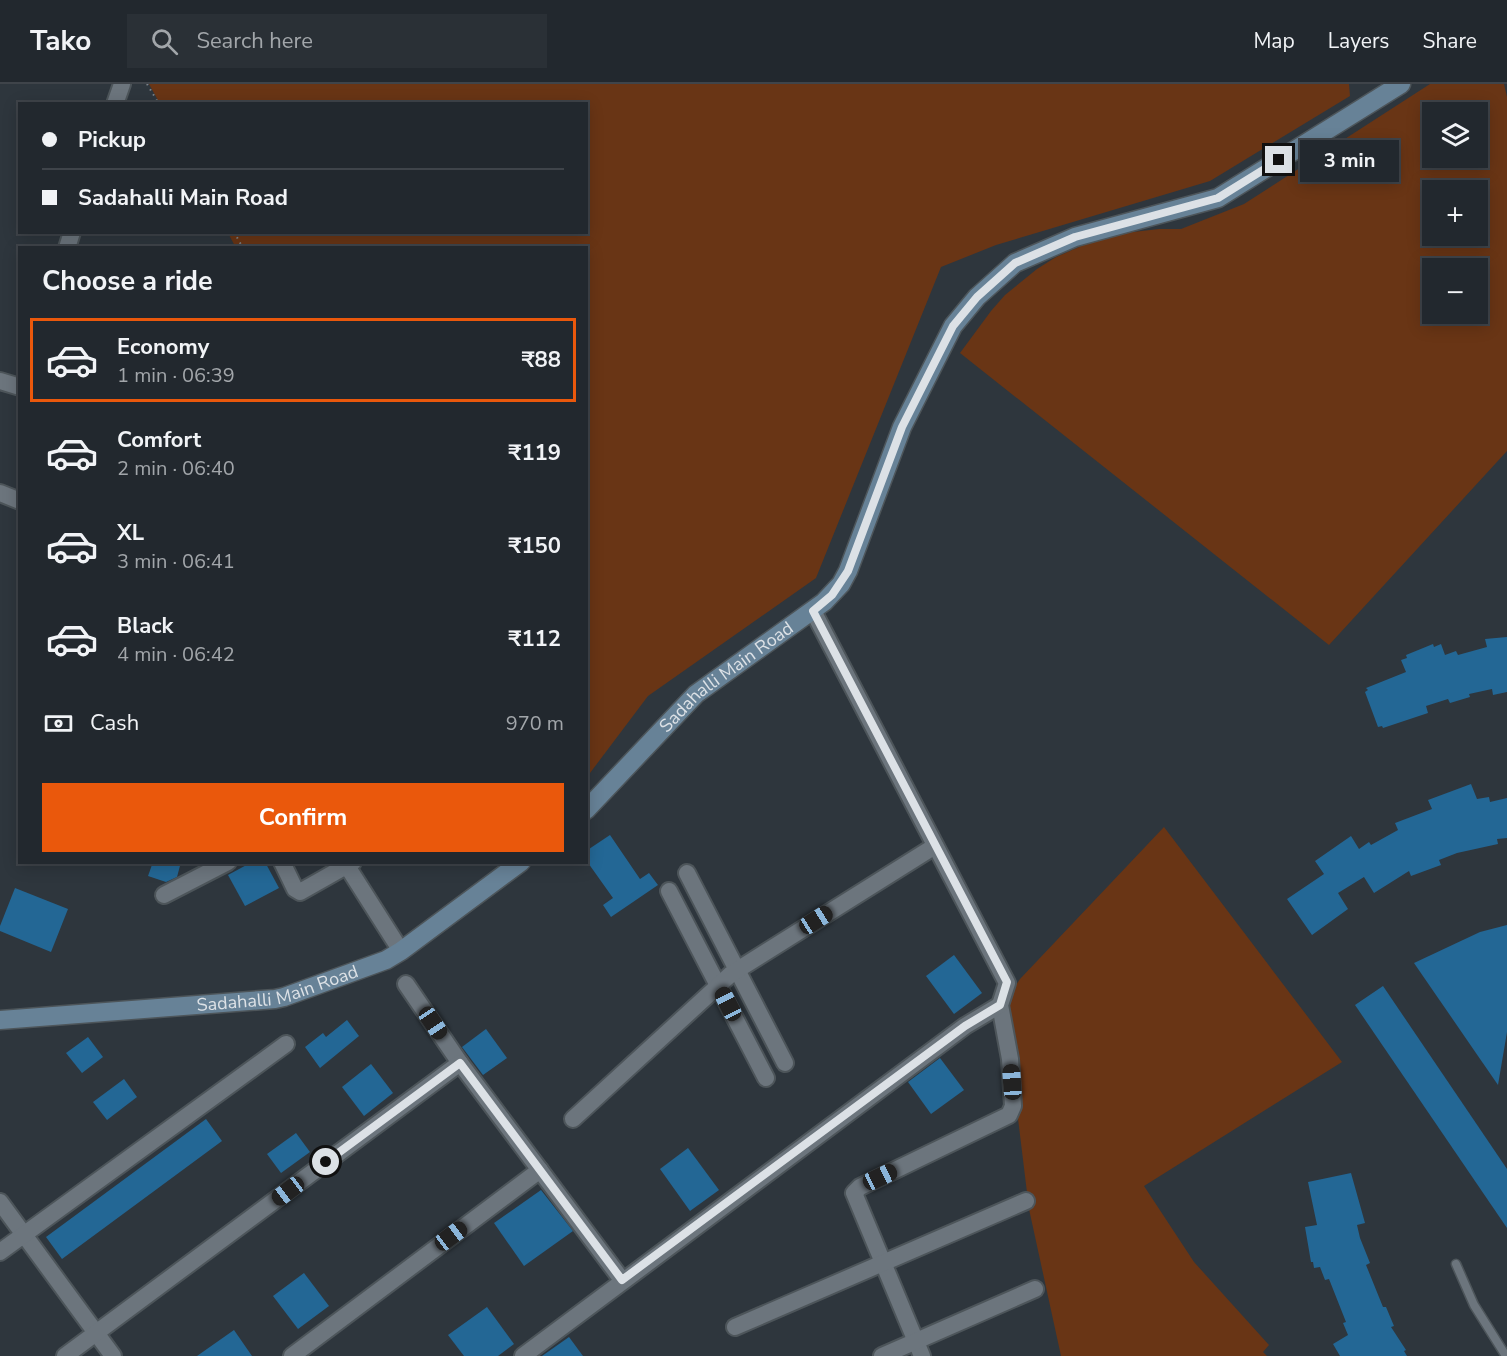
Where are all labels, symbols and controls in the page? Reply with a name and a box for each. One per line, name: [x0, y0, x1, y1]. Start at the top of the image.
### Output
search box: [127, 14, 547, 68]
text: Tako: [30, 22, 91, 60]
icon: search: [148, 25, 181, 58]
text: Search here: [196, 26, 313, 56]
text: Map: [1253, 27, 1295, 55]
text: Layers: [1328, 27, 1389, 55]
text: Share: [1422, 27, 1477, 55]
map controls: [1422, 102, 1488, 324]
button: layers: [1422, 102, 1488, 168]
text: Pickup: [78, 125, 146, 155]
callout: 3 min: [1300, 139, 1399, 181]
route end: [1265, 146, 1292, 173]
text: 3 min: [1324, 147, 1375, 174]
button: +: [1422, 180, 1488, 246]
text: Sadahalli Main Road: [78, 183, 288, 213]
button: −: [1422, 258, 1488, 324]
text: Choose a ride: [42, 263, 213, 300]
text: Economy: [117, 332, 209, 362]
icon: car: [45, 333, 99, 387]
text: ₹88: [521, 345, 561, 375]
text: 1 min · 06:39: [117, 362, 235, 389]
text: Comfort: [117, 425, 201, 455]
icon: car: [45, 426, 99, 480]
text: ₹119: [508, 438, 561, 468]
text: 2 min · 06:40: [117, 455, 235, 482]
text: XL: [117, 518, 144, 548]
icon: car: [45, 519, 99, 573]
text: ₹150: [508, 531, 561, 561]
text: 3 min · 06:41: [117, 548, 235, 575]
text: Black: [117, 611, 173, 641]
icon: car: [45, 612, 99, 666]
street label: Sadahalli Main Road: [654, 616, 798, 738]
text: ₹112: [508, 624, 561, 654]
text: 4 min · 06:42: [117, 641, 235, 668]
icon: cash: [42, 707, 75, 740]
text: Cash: [90, 708, 139, 738]
text: 970 m: [506, 710, 564, 737]
button: Confirm: [42, 783, 564, 852]
car: [796, 903, 836, 937]
street label: Sadahalli Main Road: [196, 959, 361, 1017]
car: [712, 984, 744, 1024]
car: [415, 1003, 451, 1043]
car: [1002, 1063, 1022, 1101]
route start: [312, 1148, 339, 1175]
car: [860, 1161, 900, 1193]
car: [268, 1173, 308, 1209]
car: [431, 1218, 471, 1254]

